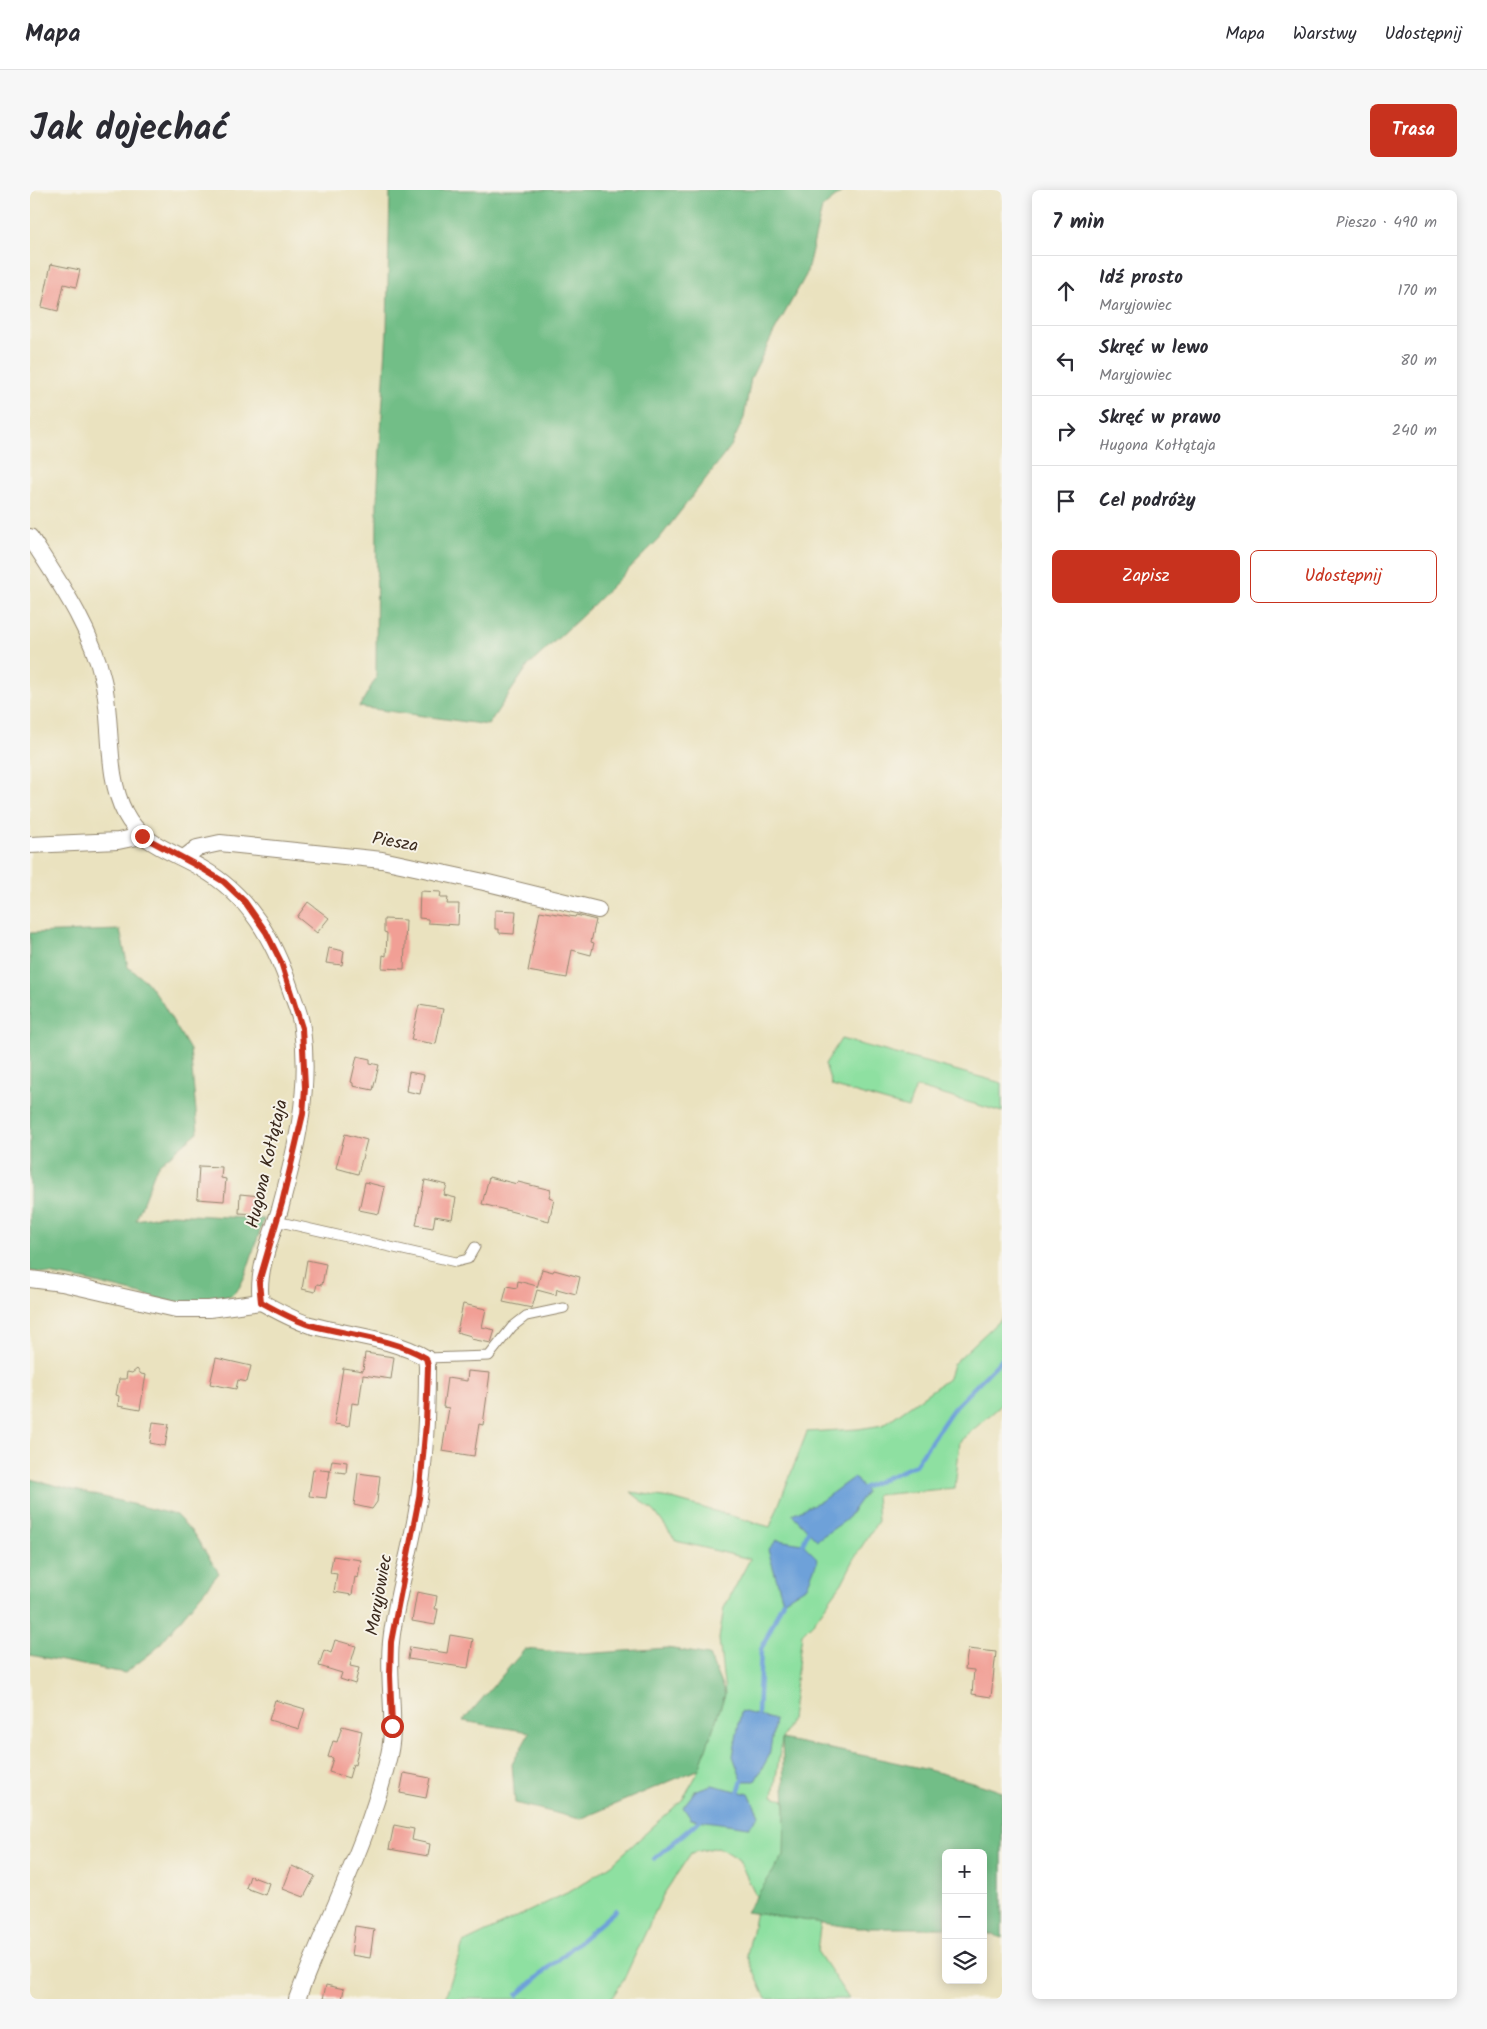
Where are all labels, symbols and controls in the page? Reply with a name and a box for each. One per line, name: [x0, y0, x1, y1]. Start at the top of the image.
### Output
text: Mapa: [25, 15, 81, 54]
text: Mapa: [1225, 20, 1265, 49]
text: Warstwy: [1293, 20, 1357, 49]
text: Udostępnij: [1385, 20, 1462, 49]
text: Jak dojechać: [30, 102, 229, 158]
button: Trasa: [1370, 104, 1457, 157]
text: 7 min: [1052, 206, 1104, 239]
text: Pieszo · 490 m: [1336, 210, 1437, 235]
text: Idź prosto: [1099, 263, 1183, 293]
icon: ahead: [1052, 277, 1080, 305]
text: 170 m: [1397, 278, 1437, 303]
text: Maryjowiec: [1099, 293, 1172, 318]
text: Skręć w lewo: [1099, 333, 1208, 363]
icon: left: [1052, 347, 1080, 375]
text: 80 m: [1400, 348, 1437, 373]
text: Maryjowiec: [1099, 363, 1172, 388]
text: Skręć w prawo: [1099, 403, 1221, 433]
icon: right: [1052, 417, 1080, 445]
text: 240 m: [1392, 418, 1437, 443]
text: Hugona Kołłątaja: [1099, 433, 1216, 458]
text: Cel podróży: [1099, 486, 1196, 516]
icon: arrive: [1052, 487, 1080, 515]
button: Zapisz: [1052, 550, 1240, 603]
button: Udostępnij: [1250, 550, 1437, 603]
route end: [131, 825, 154, 848]
street label: Piesza: [370, 825, 420, 861]
street label: Hugona Kołłątaja: [239, 1097, 297, 1231]
street label: Maryjowiec: [359, 1552, 401, 1638]
route start: [381, 1715, 404, 1738]
map controls: [942, 1849, 987, 1984]
button: +: [942, 1849, 987, 1894]
button: −: [942, 1894, 987, 1939]
button: layers: [942, 1939, 987, 1984]

